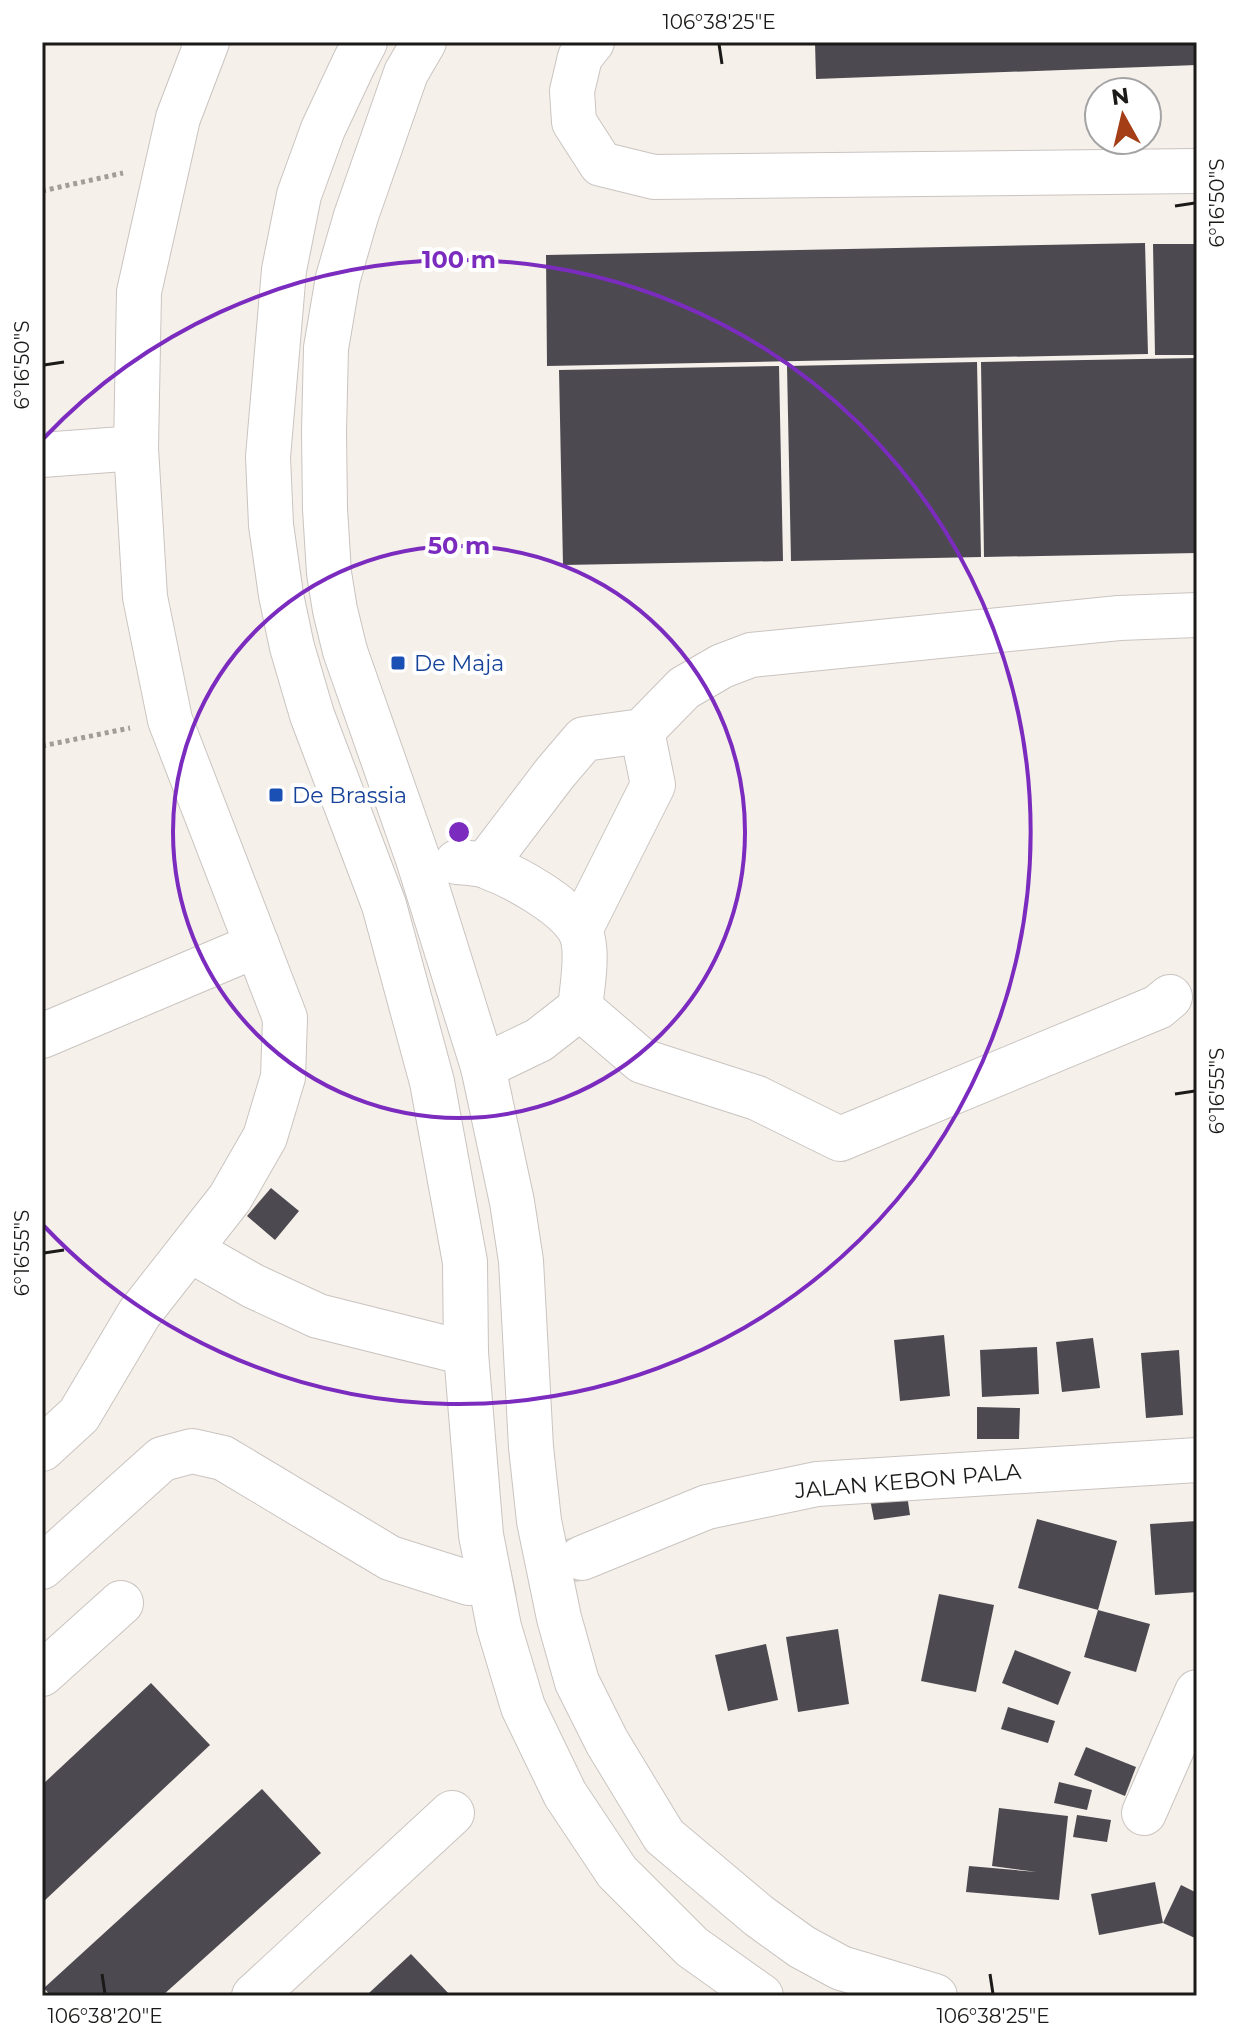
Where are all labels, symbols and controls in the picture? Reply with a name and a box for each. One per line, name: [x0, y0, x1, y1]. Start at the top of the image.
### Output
text: 106°38'25"E: [662, 10, 776, 34]
north arrow: [1083, 76, 1163, 156]
text: N: [1110, 82, 1131, 111]
text: 6°16'50"S: [1205, 159, 1229, 247]
text: 100 m: [422, 245, 496, 274]
text: 6°16'50"S: [10, 321, 34, 409]
text: 50 m: [428, 531, 490, 560]
place label: De Maja: [414, 650, 504, 677]
marker: De Maja: [389, 654, 407, 672]
place label: De Brassia: [292, 782, 407, 809]
marker: De Brassia: [267, 786, 285, 804]
centre of rings: [445, 818, 473, 846]
text: 6°16'55"S: [1205, 1048, 1229, 1134]
text: 6°16'55"S: [10, 1210, 34, 1296]
street label: JALAN KEBON PALA: [793, 1458, 1023, 1504]
text: 106°38'20"E: [47, 2004, 163, 2028]
text: 106°38'25"E: [936, 2004, 1050, 2028]

